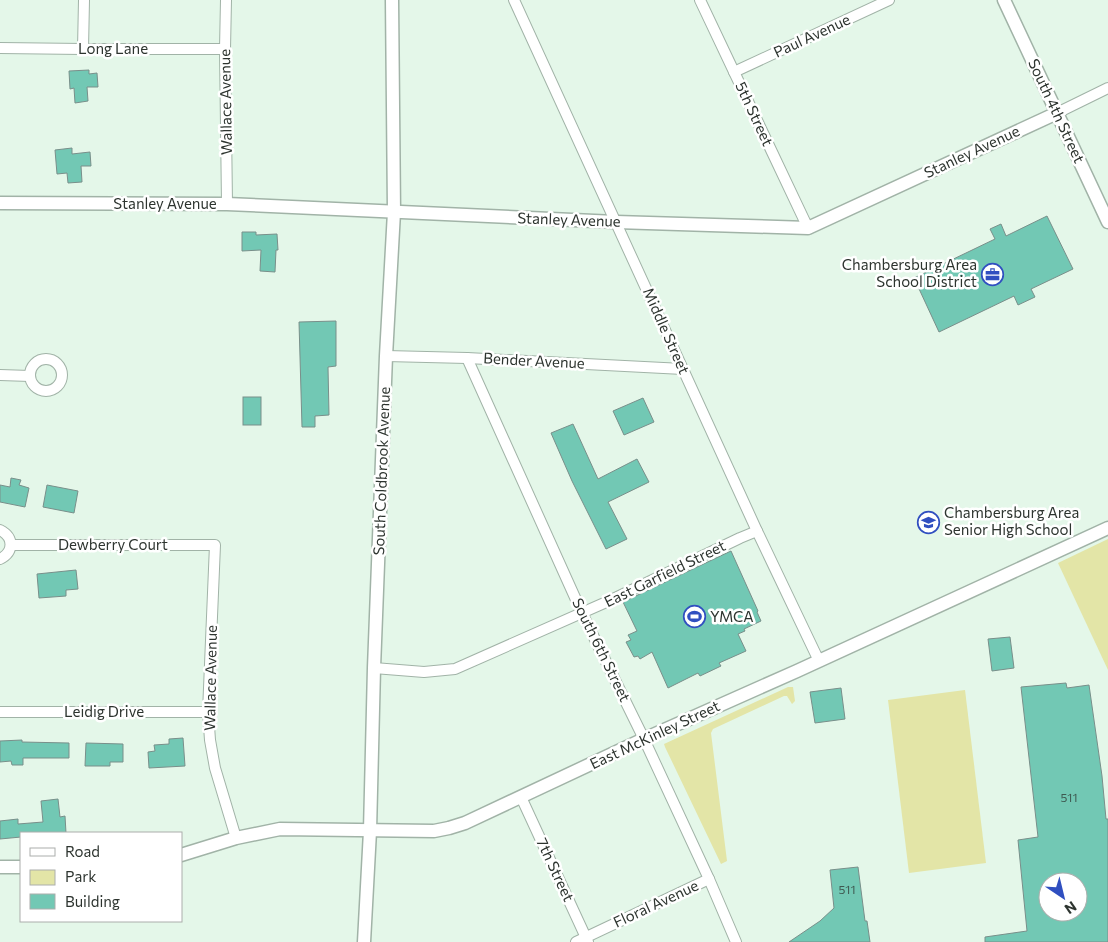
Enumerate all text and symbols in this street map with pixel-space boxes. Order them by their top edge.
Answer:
street label: Paul Avenue [770,10,853,61]
street label: Long Lane [78,39,148,57]
street label: Wallace Avenue [215,49,235,155]
street label: South 4th Street [1025,56,1089,165]
street label: 5th Street [732,79,778,148]
street label: Stanley Avenue [921,121,1022,181]
street label: Stanley Avenue [113,194,217,212]
street label: Stanley Avenue [517,208,621,230]
place label: Chambersburg Area School District [842,255,977,290]
office icon: Chambersburg Area School District [981,262,1005,286]
street label: Middle Street [640,285,694,377]
street label: Bender Avenue [483,348,585,372]
street label: South Coldbrook Avenue [369,386,393,556]
place label: Chambersburg Area Senior High School [944,503,1079,538]
school or university icon: Chambersburg Area Senior High School [916,510,940,534]
street label: Dewberry Court [58,535,168,553]
street label: East Garfield Street [601,536,728,610]
street label: South 6th Street [569,595,635,704]
sports icon: YMCA [682,605,706,629]
place label: YMCA [710,607,754,625]
street label: Wallace Avenue [200,625,220,731]
street label: East McKinley Street [587,696,722,772]
street label: Leidig Drive [64,702,144,720]
house number: 511 [1060,790,1078,804]
legend [20,832,182,922]
street label: 7th Street [533,835,578,904]
text: Road [65,842,100,860]
text: Park [65,867,96,885]
north arrow [1038,872,1088,922]
street label: Floral Avenue [610,876,701,931]
house number: 511 [838,882,856,896]
text: Building [65,892,120,910]
text: N [1062,898,1080,918]

